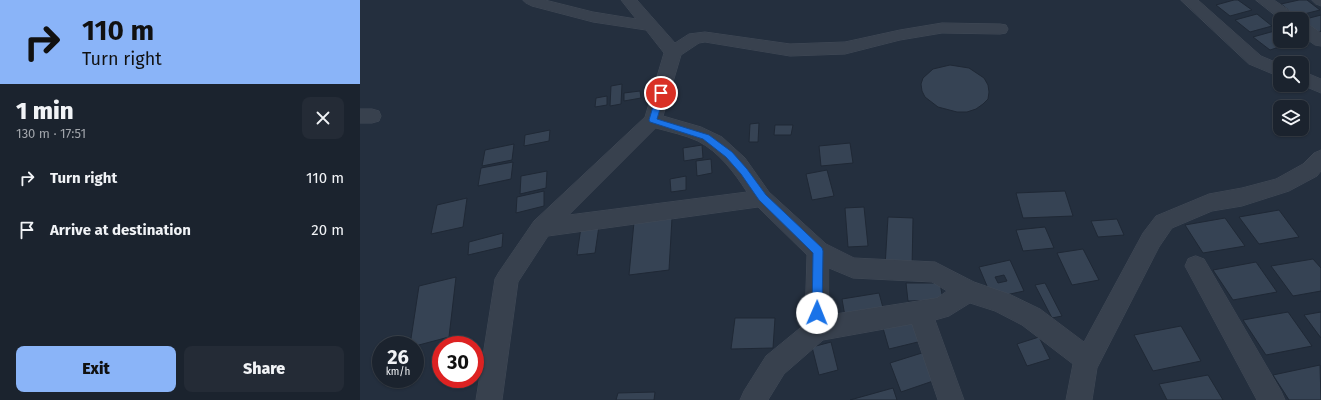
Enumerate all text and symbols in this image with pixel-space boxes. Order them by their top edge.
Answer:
map controls [1273,12,1309,136]
button: sound [1273,12,1309,48]
text: 110 m [82,14,154,47]
icon: right [16,16,68,68]
text: Turn right [82,48,162,70]
button: search [1273,56,1309,92]
pin [644,76,678,110]
icon: arrive [650,82,672,104]
text: 1 min [16,97,74,125]
button: close [302,97,344,139]
button: layers [1273,100,1309,136]
text: 130 m · 17:51 [16,126,86,141]
icon: right [16,167,38,189]
text: Turn right [50,169,117,187]
text: 110 m [306,169,344,187]
icon: arrive [16,219,38,241]
text: Arrive at destination [50,221,191,239]
text: 20 m [311,221,344,239]
position arrow [796,292,838,334]
speed limit sign: 30 [432,336,484,388]
text: 26 [387,345,409,369]
button: Exit [16,346,176,392]
button: Share [184,346,344,392]
text: km/h [386,366,410,378]

